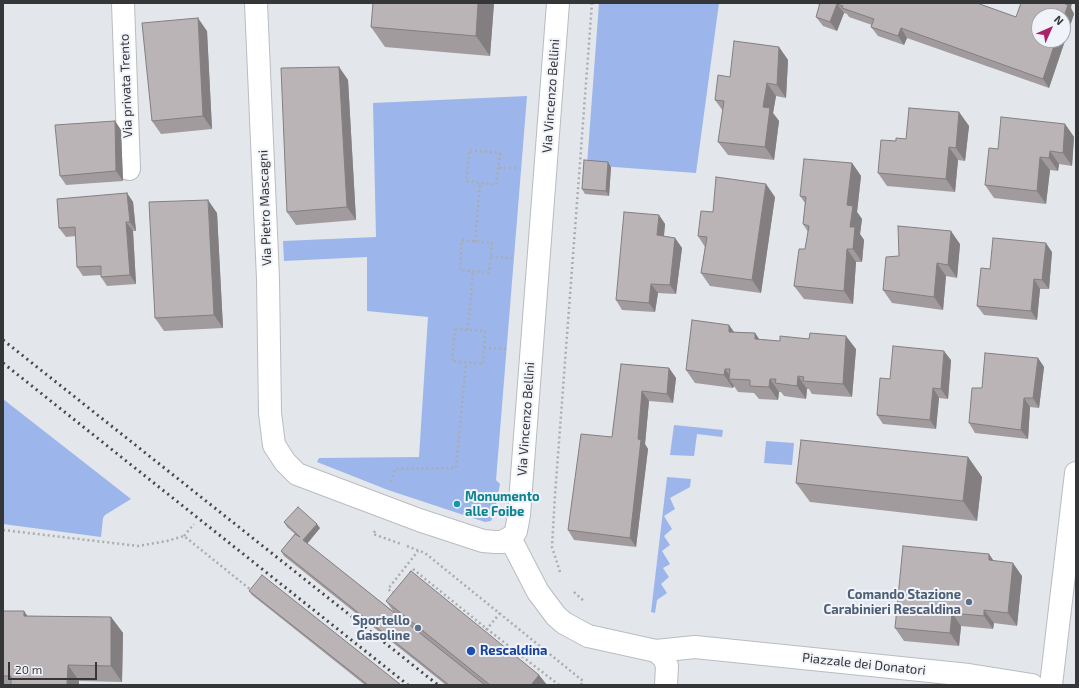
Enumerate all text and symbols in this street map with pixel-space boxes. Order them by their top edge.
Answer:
north arrow [1031,8,1071,48]
text: N [1052,12,1067,27]
street label: Via privata Trento [116,34,136,138]
street label: Via Vincenzo Bellini [539,38,563,154]
street label: Via Pietro Mascagni [255,150,275,266]
street label: Via Vincenzo Bellini [514,361,538,477]
place label: Monumento alle Foibe [465,489,540,520]
marker: Monumento alle Foibe [452,499,462,509]
place label: Comando Stazione Carabinieri Rescaldina [824,587,961,618]
marker: Comando Stazione Carabinieri Rescaldina [964,597,974,607]
place label: Sportello Gasoline [353,613,410,644]
marker: Sportello Gasoline [413,623,423,633]
place label: Rescaldina [480,643,547,659]
marker: Rescaldina [465,645,477,657]
street label: Piazzale dei Donatori [801,650,927,678]
scale bar [10,654,99,680]
text: 20 m [15,662,42,676]

